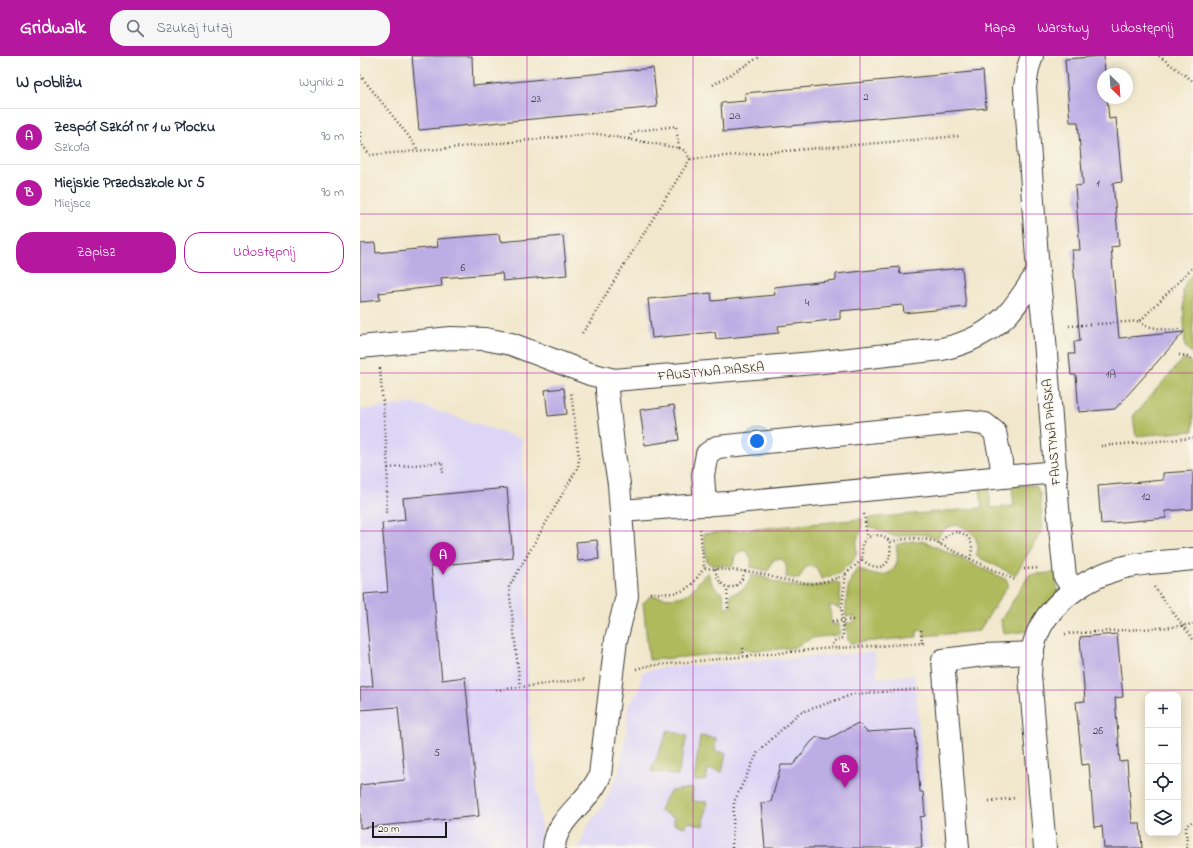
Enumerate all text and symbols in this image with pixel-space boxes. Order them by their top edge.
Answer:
search box [110,10,390,46]
text: Gridwalk [20,15,86,42]
icon: search [124,17,146,39]
text: Szukaj tutaj [156,17,232,39]
text: Mapa [984,18,1016,39]
text: Warstwy [1038,18,1089,39]
text: Udostępnij [1111,18,1173,39]
north arrow [1097,68,1133,104]
text: W pobliżu [16,70,82,95]
text: Wyniki: 2 [299,73,344,92]
house number: 2 [863,89,869,105]
house number: 23 [531,91,541,107]
house number: 2a [729,108,741,124]
text: Zespół Szkół nr 1 w Płocku [54,116,215,138]
text: A [25,127,33,146]
text: 90 m [321,127,344,146]
text: Szkoła [54,138,90,157]
text: Miejskie Przedszkole Nr 5 [54,172,205,194]
house number: 1 [1096,176,1100,192]
text: B [25,183,33,202]
text: 90 m [321,183,344,202]
text: Miejsce [54,194,91,213]
button: Zapisz [16,232,176,273]
button: Udostępnij [184,232,344,273]
house number: 6 [461,260,466,276]
house number: 4 [805,295,810,311]
street label: FAUSTYNA PIASKA [656,358,765,386]
house number: 1A [1106,367,1116,383]
street label: FAUSTYNA PIASKA [1038,378,1066,487]
your location [747,431,767,451]
house number: 12 [1142,489,1151,505]
pin: A [430,542,456,575]
map controls [1145,692,1181,836]
button: + [1145,692,1181,728]
house number: 26 [1093,723,1103,739]
button: − [1145,728,1181,764]
house number: 5 [434,745,440,761]
pin: B [832,755,858,788]
button: locate [1145,764,1181,800]
button: layers [1145,800,1181,836]
scale bar [372,820,447,839]
text: 20 m [378,821,400,837]

